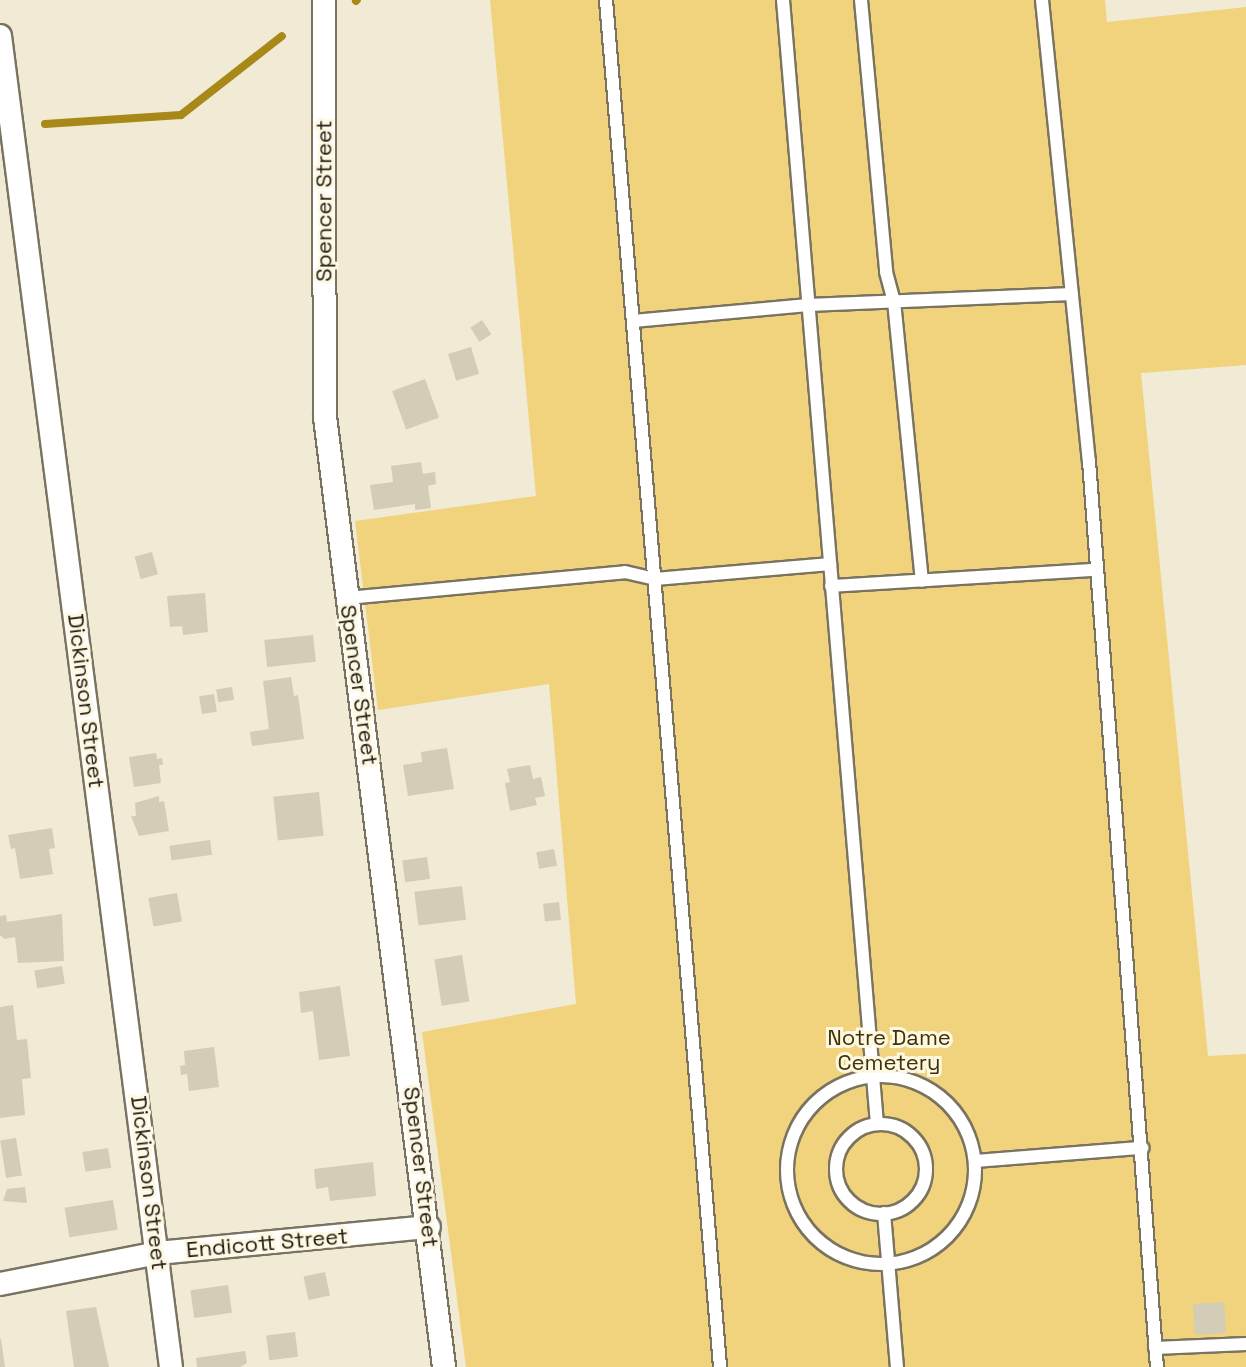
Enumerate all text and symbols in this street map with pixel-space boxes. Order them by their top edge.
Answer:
street label: Spencer Street [311,120,337,282]
street label: Spencer Street [335,603,383,767]
street label: Dickinson Street [62,612,110,790]
park label: Notre Dame Cemetery [827,1024,951,1076]
street label: Spencer Street [398,1085,444,1249]
street label: Dickinson Street [125,1094,173,1272]
street label: Endicott Street [185,1223,349,1263]

